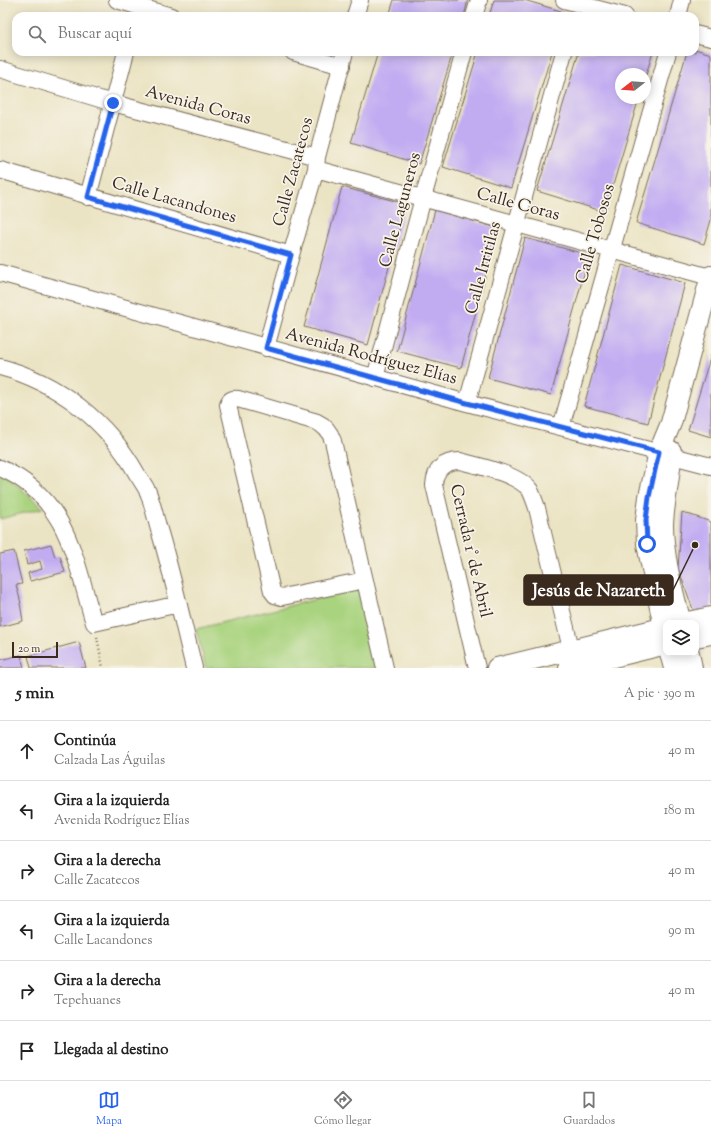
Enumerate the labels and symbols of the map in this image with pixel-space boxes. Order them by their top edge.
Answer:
north arrow [615,68,651,104]
street label: Avenida Coras [143,80,254,132]
route end [104,94,122,112]
street label: Calle Zacatecos [268,114,320,229]
street label: Calle Laguneros [374,149,428,270]
street label: Calle Lacandones [109,172,239,230]
street label: Calle Tobosos [570,181,622,287]
street label: Calle Coras [474,182,563,228]
street label: Calle Irritilas [460,219,508,317]
street label: Avenida Rodríguez Elías [282,322,460,392]
street label: Cerrada 1° de Abril [443,482,497,620]
route start [638,535,656,553]
callout: Jesús de Nazareth [524,575,673,605]
text: Jesús de Nazareth [530,579,666,605]
scale bar [12,640,58,659]

